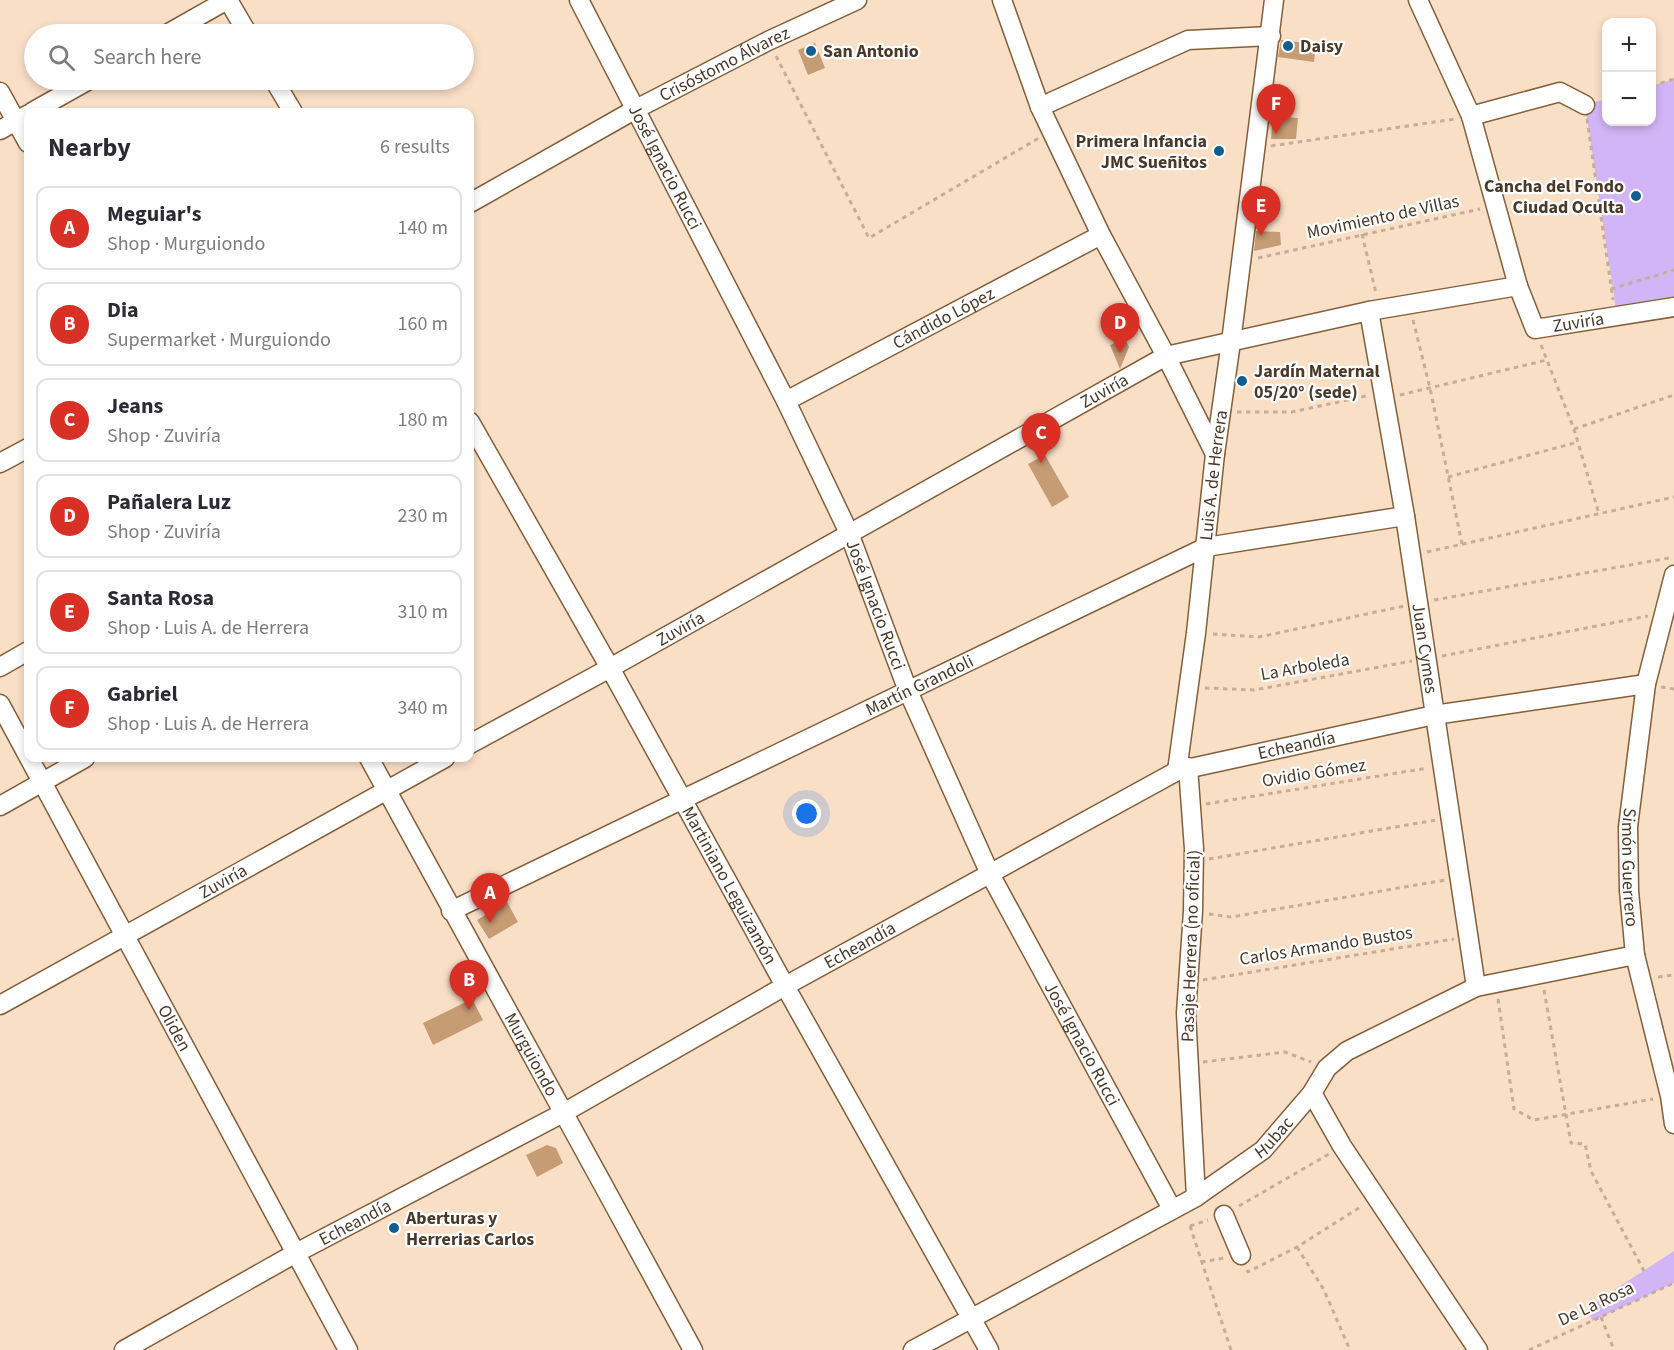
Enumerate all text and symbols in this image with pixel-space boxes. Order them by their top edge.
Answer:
map controls [1602,18,1656,126]
button: + [1602,18,1656,72]
street label: Crisóstomo Álvarez [655,20,794,108]
search box [24,24,474,90]
place label: Daisy [1300,34,1344,59]
place label: San Antonio [823,39,919,64]
marker: Daisy [1281,39,1295,53]
icon: search [45,41,78,74]
text: Search here [93,41,201,73]
marker: San Antonio [804,44,818,58]
button: − [1602,72,1656,126]
pin: F [1256,84,1296,134]
street label: José Ignacio Rucci [623,100,708,234]
text: Nearby [48,129,131,166]
place label: Primera Infancia JMC Sueñitos [1075,129,1207,175]
text: 6 results [380,133,450,161]
marker: Primera Infancia JMC Sueñitos [1212,144,1226,158]
place label: Cancha del Fondo Ciudad Oculta [1484,174,1624,220]
pin: E [1242,186,1280,236]
street label: Movimiento de Villas [1305,189,1461,245]
marker: Cancha del Fondo Ciudad Oculta [1629,189,1643,203]
text: Meguiar's [107,198,202,230]
text: A [64,214,75,242]
text: 140 m [398,214,448,242]
text: Shop · Murguiondo [107,230,265,258]
street label: Cándido López [888,281,999,355]
text: Dia [107,294,139,326]
pin: D [1100,304,1140,353]
street label: Zuviría [1551,306,1606,339]
text: B [63,310,76,338]
text: 160 m [398,310,448,338]
text: Supermarket · Murguiondo [107,326,331,354]
place label: Jardín Maternal 05/20° (sede) [1254,359,1380,405]
street label: Zuviría [1076,367,1133,414]
marker: Jardín Maternal 05/20° (sede) [1235,374,1249,388]
text: Jeans [107,390,163,422]
text: C [64,406,75,434]
text: 180 m [398,406,448,434]
street label: Luis A. de Herrera [1193,408,1234,542]
pin: C [1022,414,1060,463]
text: Shop · Zuviría [107,422,221,450]
text: Pañalera Luz [107,486,231,518]
text: D [63,502,76,530]
text: 230 m [398,502,448,530]
text: Shop · Zuviría [107,518,221,546]
street label: José Ignacio Rucci [840,536,912,674]
text: Santa Rosa [107,582,214,614]
text: E [64,598,75,626]
text: 310 m [398,598,448,626]
street label: Juan Cymes [1406,602,1444,695]
street label: Zuviría [652,605,709,652]
text: Shop · Luis A. de Herrera [107,614,309,642]
street label: La Arboleda [1259,647,1351,687]
street label: Martín Grandoli [861,648,978,722]
text: Gabriel [107,678,178,710]
text: F [64,694,75,722]
text: 340 m [398,694,448,722]
text: Shop · Luis A. de Herrera [107,710,309,738]
street label: Echeandía [1255,724,1337,766]
street label: Ovidio Gómez [1260,752,1368,794]
your location [792,799,821,828]
street label: Martiniano Leguizamón [676,802,783,969]
street label: Simón Guerrero [1615,806,1645,928]
street label: Pasaje Herrera (no oficial) [1175,849,1207,1043]
street label: Zuviría [194,858,252,905]
pin: A [470,874,510,923]
street label: Echeandía [819,915,900,975]
street label: Carlos Armando Bustos [1238,920,1414,972]
pin: B [450,960,488,1010]
street label: José Ignacio Rucci [1038,977,1126,1110]
street label: Oliden [152,1000,197,1056]
street label: Murguiondo [498,1008,564,1101]
street label: Hubac [1249,1111,1299,1165]
street label: Echeandía [314,1193,395,1251]
place label: Aberturas y Herrerias Carlos [405,1206,534,1252]
marker: Aberturas y Herrerias Carlos [387,1221,401,1235]
street label: De La Rosa [1554,1275,1638,1333]

